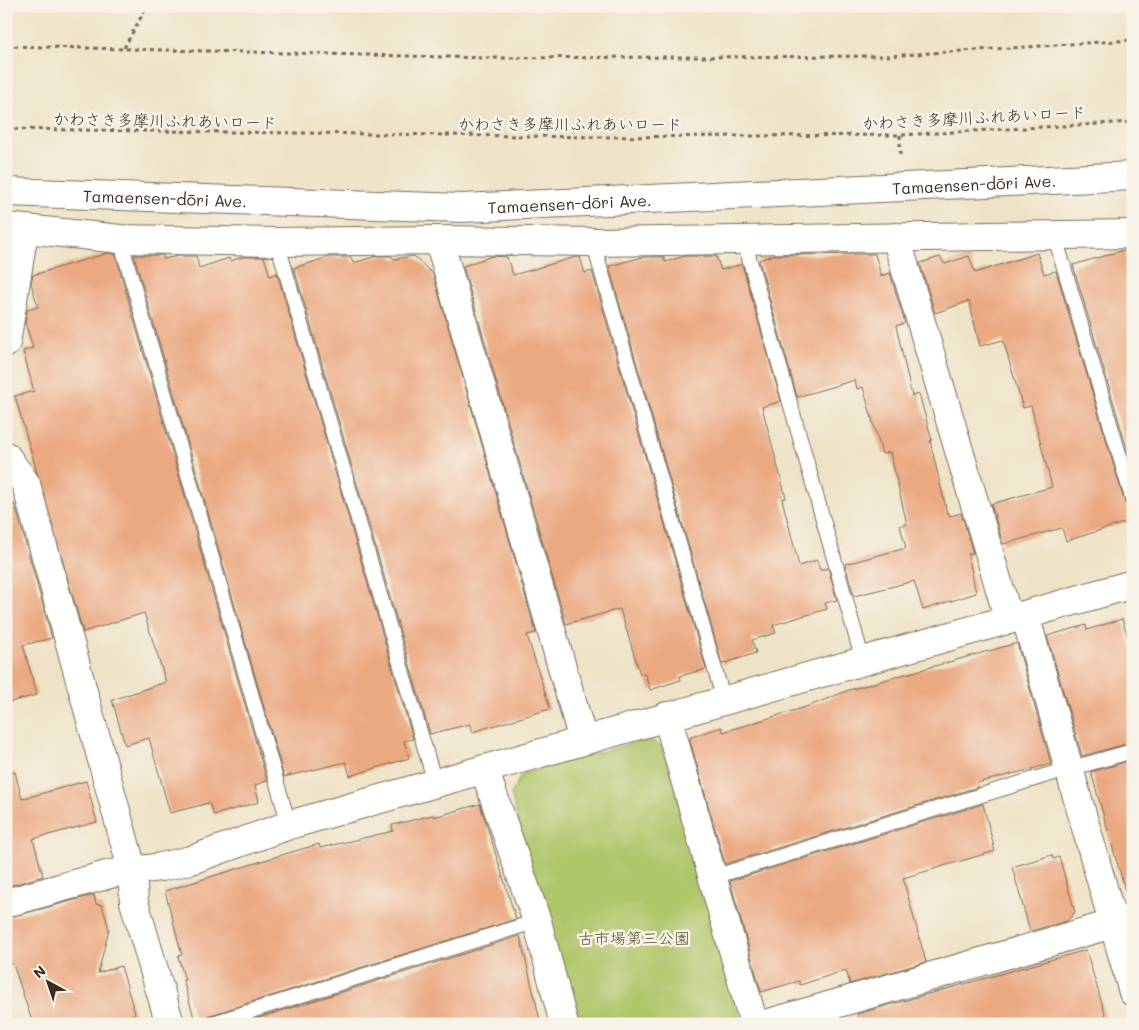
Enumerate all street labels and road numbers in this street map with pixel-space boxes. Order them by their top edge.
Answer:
street label: かわさき多摩川ふれあいロード [862,101,1086,133]
street label: かわさき多摩川ふれあいロード [53,108,277,132]
street label: かわさき多摩川ふれあいロード [458,113,682,134]
street label: Tamaensen-dōri Ave. [892,169,1057,198]
street label: Tamaensen-dōri Ave. [83,184,247,211]
street label: Tamaensen-dōri Ave. [487,188,652,217]

